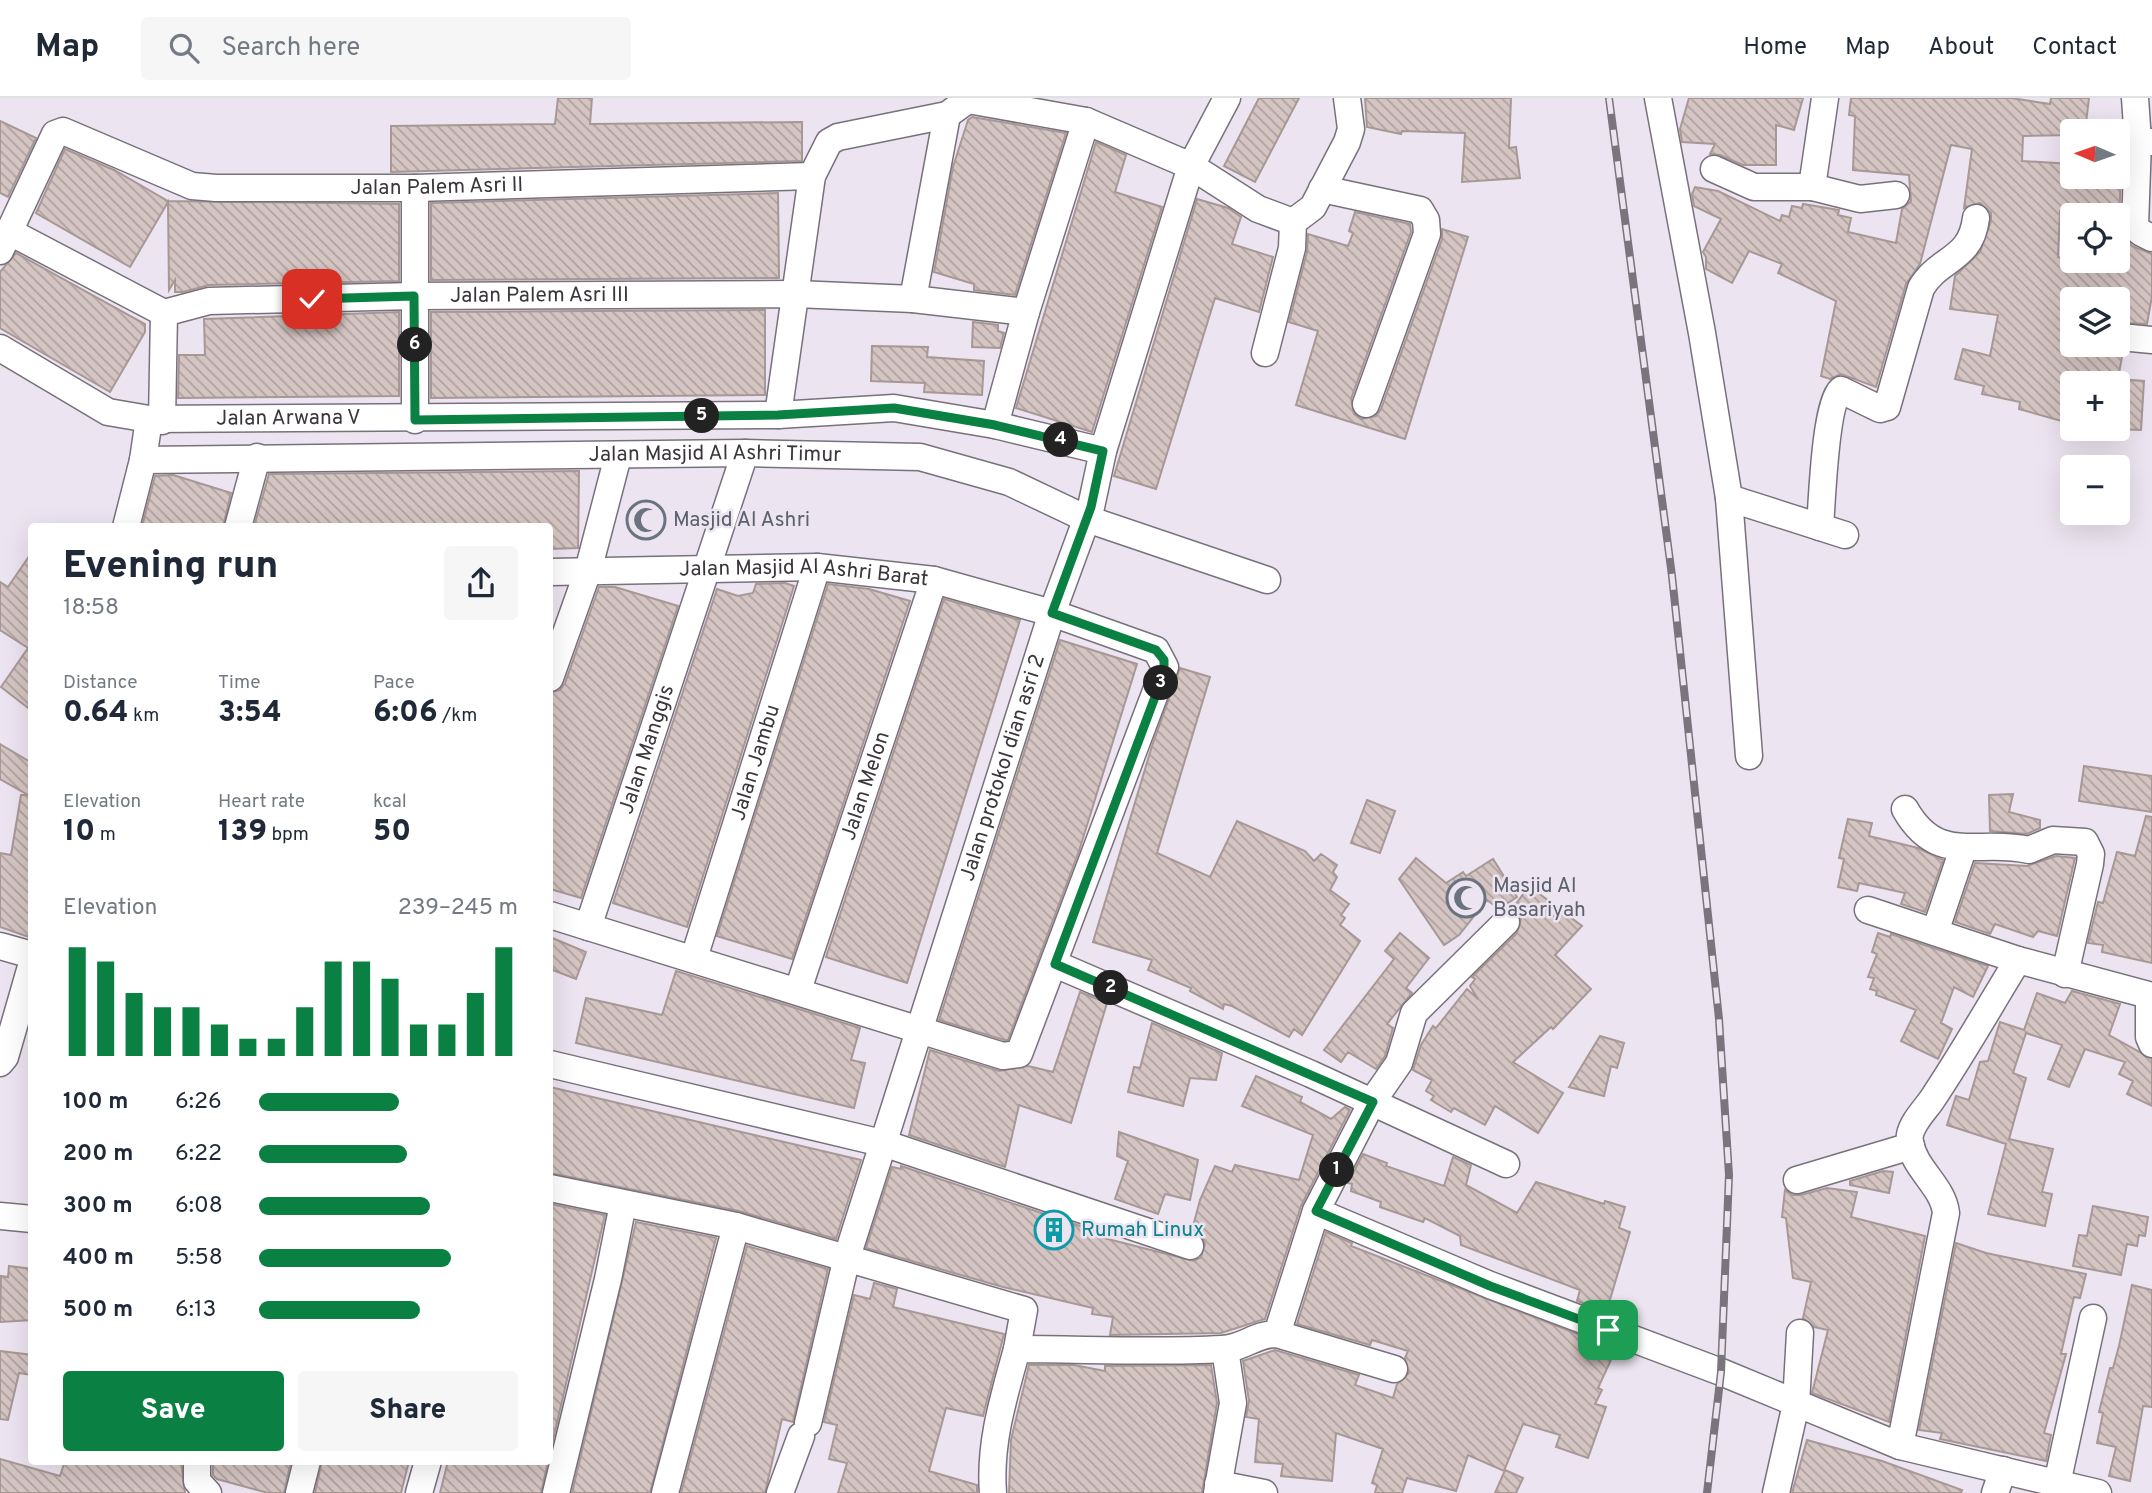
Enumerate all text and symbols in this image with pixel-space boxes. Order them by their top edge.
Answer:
search box [141,17,631,80]
text: Map [35,27,99,69]
icon: search [165,29,203,67]
text: Search here [221,32,360,65]
text: Home [1743,33,1807,63]
text: Map [1845,33,1890,63]
text: About [1928,33,1994,63]
text: Contact [2032,33,2117,63]
north arrow [2060,119,2130,189]
map controls [2060,119,2130,525]
street label: Jalan Palem Asri II [350,171,524,202]
button: locate [2060,203,2130,273]
pin [282,269,342,329]
icon: check [293,280,331,318]
street label: Jalan Palem Asri III [450,281,629,309]
button: layers [2060,287,2130,357]
pin: 6 [398,328,432,362]
text: 6 [409,332,420,356]
button: + [2060,371,2130,441]
pin: 5 [684,398,720,434]
text: 5 [696,403,707,427]
street label: Jalan Arwana V [216,404,361,432]
pin: 4 [1044,422,1078,458]
text: 4 [1054,427,1067,451]
street label: Jalan Masjid Al Ashri Timur [588,439,842,469]
button: − [2060,455,2130,525]
mosque icon: Masjid Al Ashri [625,499,667,541]
place label: Masjid Al Ashri [673,507,810,534]
text: Evening run [63,543,278,592]
button: share [444,546,518,620]
street label: Jalan Masjid Al Ashri Barat [679,553,930,593]
text: 18:58 [63,594,119,623]
street label: Jalan protokol dian asri 2 [954,651,1051,885]
pin: 3 [1144,666,1178,700]
text: 3 [1155,670,1166,694]
text: Distance [63,671,138,695]
text: Time [218,671,261,695]
text: Pace [373,671,415,695]
street label: Jalan Manggis [613,681,681,818]
text: 0.64 [63,695,128,732]
text: 3:54 [218,695,282,732]
text: 6:06 [373,695,438,732]
street label: Jalan Jambu [725,701,786,824]
text: km [128,704,159,728]
text: /km [438,704,477,728]
street label: Jalan Melon [835,728,896,844]
text: Elevation [63,790,141,814]
text: Heart rate [218,790,305,814]
text: kcal [373,790,407,814]
text: 10 [63,814,95,851]
text: 139 [218,814,267,851]
text: 50 [373,814,411,851]
text: m [95,823,116,847]
text: bpm [267,823,309,847]
place label: Masjid Al Basariyah [1493,873,1586,924]
mosque icon: Masjid Al Basariyah [1445,877,1487,919]
text: Elevation [63,894,158,923]
text: 239–245 m [398,894,518,923]
pin: 2 [1094,970,1128,1006]
text: 2 [1105,975,1116,999]
text: 100 m [63,1088,128,1117]
text: 6:26 [175,1088,222,1117]
text: 200 m [63,1140,133,1169]
text: 6:22 [175,1140,222,1169]
pin: 1 [1320,1152,1354,1188]
text: 1 [1333,1157,1340,1181]
text: 300 m [63,1192,133,1221]
text: 6:08 [175,1192,223,1221]
building icon: Rumah Linux [1033,1209,1075,1251]
place label: Rumah Linux [1081,1217,1204,1244]
text: 400 m [63,1244,134,1273]
text: 5:58 [175,1244,223,1273]
text: 500 m [63,1296,133,1325]
text: 6:13 [175,1296,216,1325]
pin [1578,1300,1638,1360]
icon: arrive [1589,1311,1627,1349]
button: Save [63,1371,284,1451]
button: Share [298,1371,518,1451]

